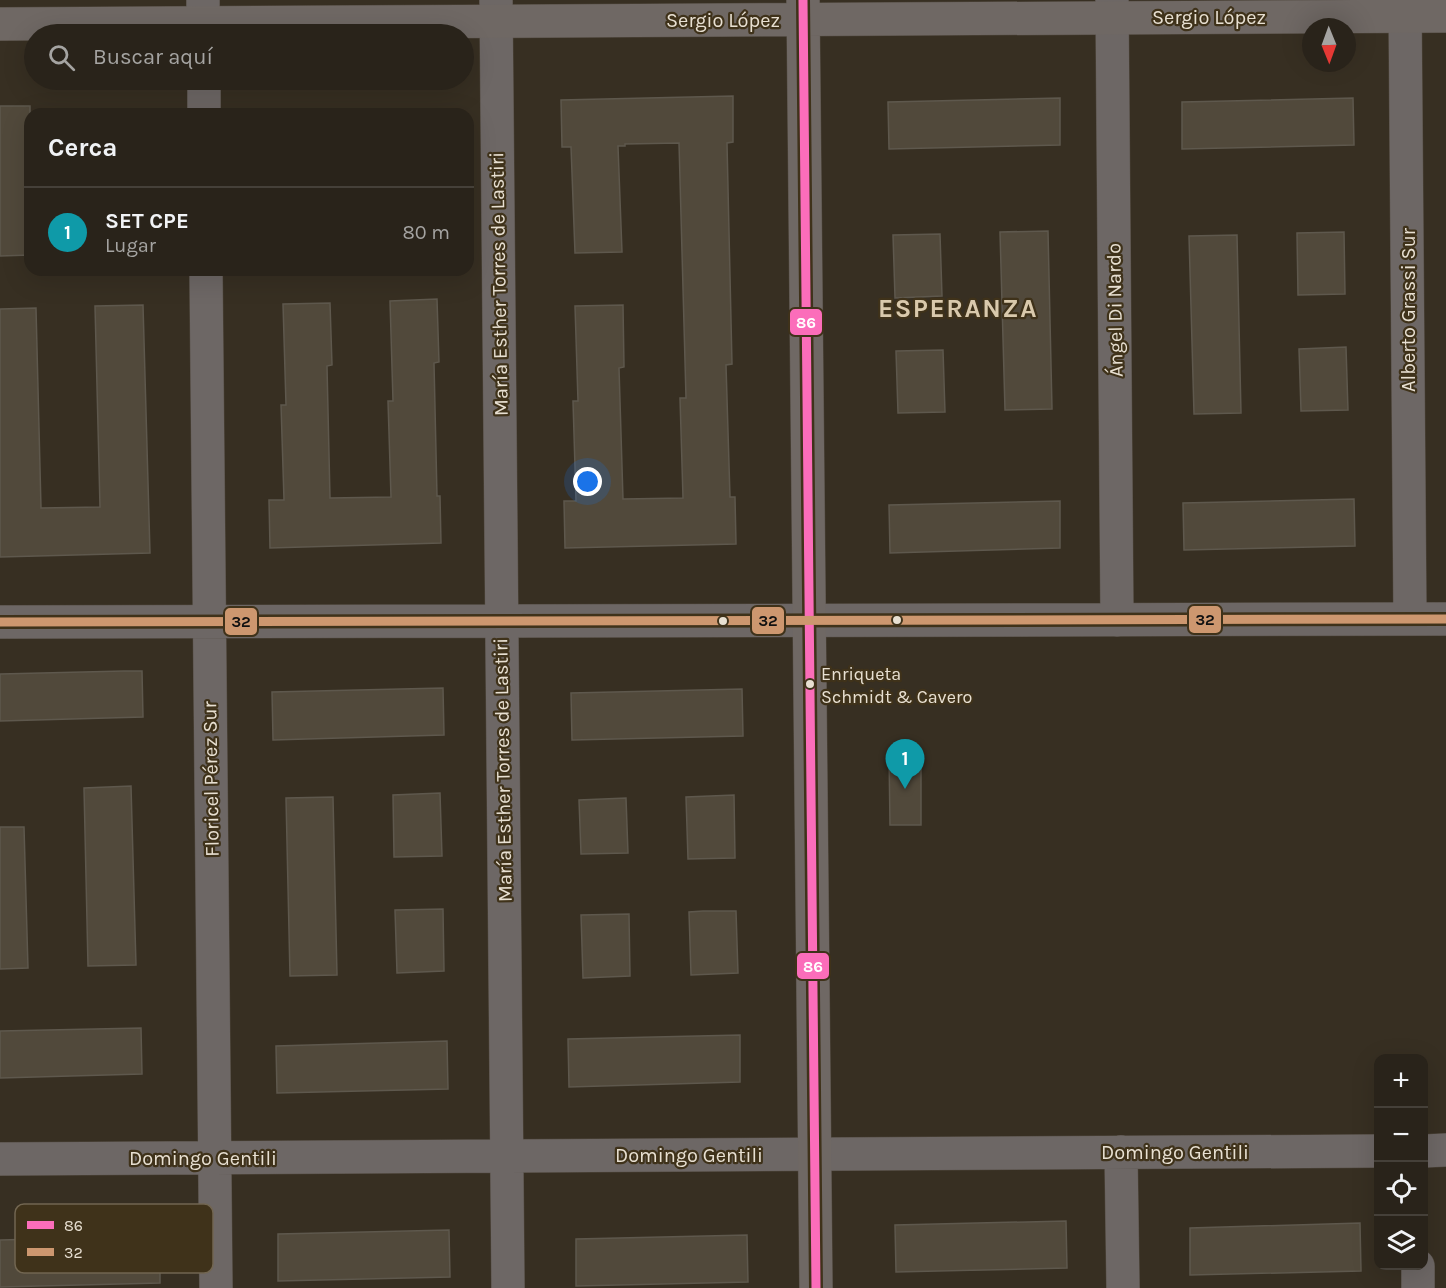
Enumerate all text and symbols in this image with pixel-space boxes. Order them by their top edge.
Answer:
street label: Sergio López [1152,6,1266,29]
street label: Sergio López [666,9,780,32]
north arrow [1302,18,1356,72]
search box [24,24,474,90]
icon: search [45,41,78,74]
text: Buscar aquí [93,44,213,70]
text: Cerca [48,132,117,163]
street label: María Esther Torres de Lastiri [485,152,513,416]
text: SET CPE [105,208,189,234]
text: 1 [64,221,71,244]
text: 80 m [402,221,450,244]
street label: Alberto Grassi Sur [1397,227,1420,392]
text: Lugar [105,234,156,257]
street label: Ángel Di Nardo [1101,243,1128,377]
district label: ESPERANZA [878,293,1038,324]
line badge: 86 [789,308,823,336]
text: 86 [796,313,816,332]
your location [573,467,602,496]
line badge: 32 [1188,605,1222,634]
line badge: 32 [751,606,785,635]
line badge: 32 [224,607,258,636]
text: 32 [1195,610,1215,629]
text: 32 [758,611,778,630]
text: 32 [231,612,251,631]
unlabelled marker [891,614,903,626]
unlabelled marker [717,615,729,627]
street label: María Esther Torres de Lastiri [489,638,517,902]
place label: Enriqueta Schmidt & Cavero [821,663,972,708]
marker: Enriqueta Schmidt & Cavero [804,678,816,690]
street label: Floricel Pérez Sur [198,700,224,857]
pin: 1 [886,740,924,789]
line badge: 86 [796,952,830,980]
text: 86 [803,957,823,976]
map controls [1374,1054,1428,1270]
button: + [1374,1054,1428,1108]
button: − [1374,1108,1428,1162]
street label: Domingo Gentili [1101,1141,1249,1164]
street label: Domingo Gentili [615,1144,763,1167]
street label: Domingo Gentili [129,1147,277,1170]
button: locate [1374,1162,1428,1216]
legend [15,1204,213,1273]
text: 86 [64,1216,83,1235]
button: layers [1374,1216,1428,1270]
text: 32 [64,1243,83,1262]

